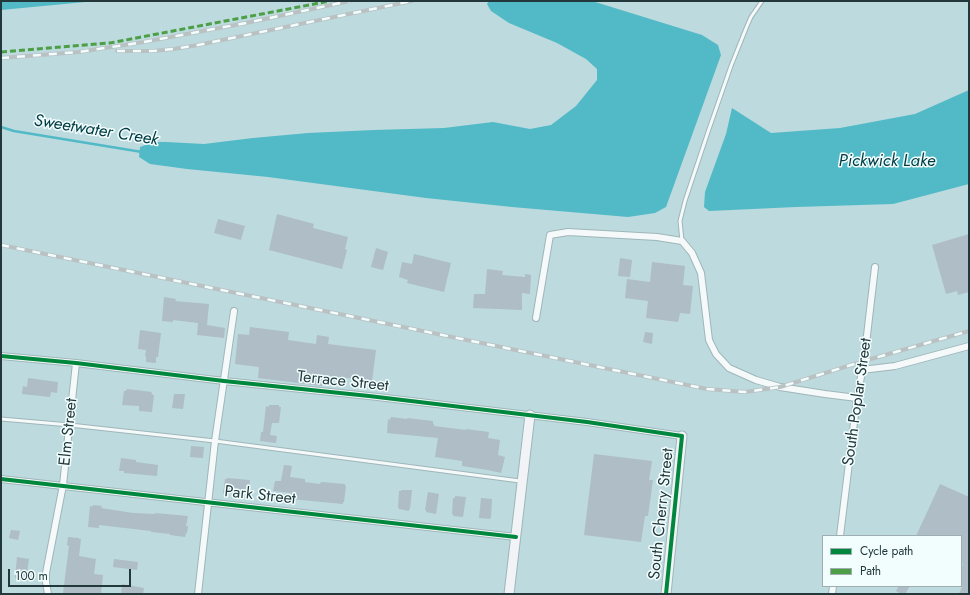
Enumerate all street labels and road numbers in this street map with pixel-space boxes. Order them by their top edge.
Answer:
street label: South Poplar Street [840,337,876,467]
street label: Terrace Street [296,368,390,396]
street label: Elm Street [56,397,82,467]
street label: South Cherry Street [646,447,678,581]
street label: Park Street [223,483,297,509]

